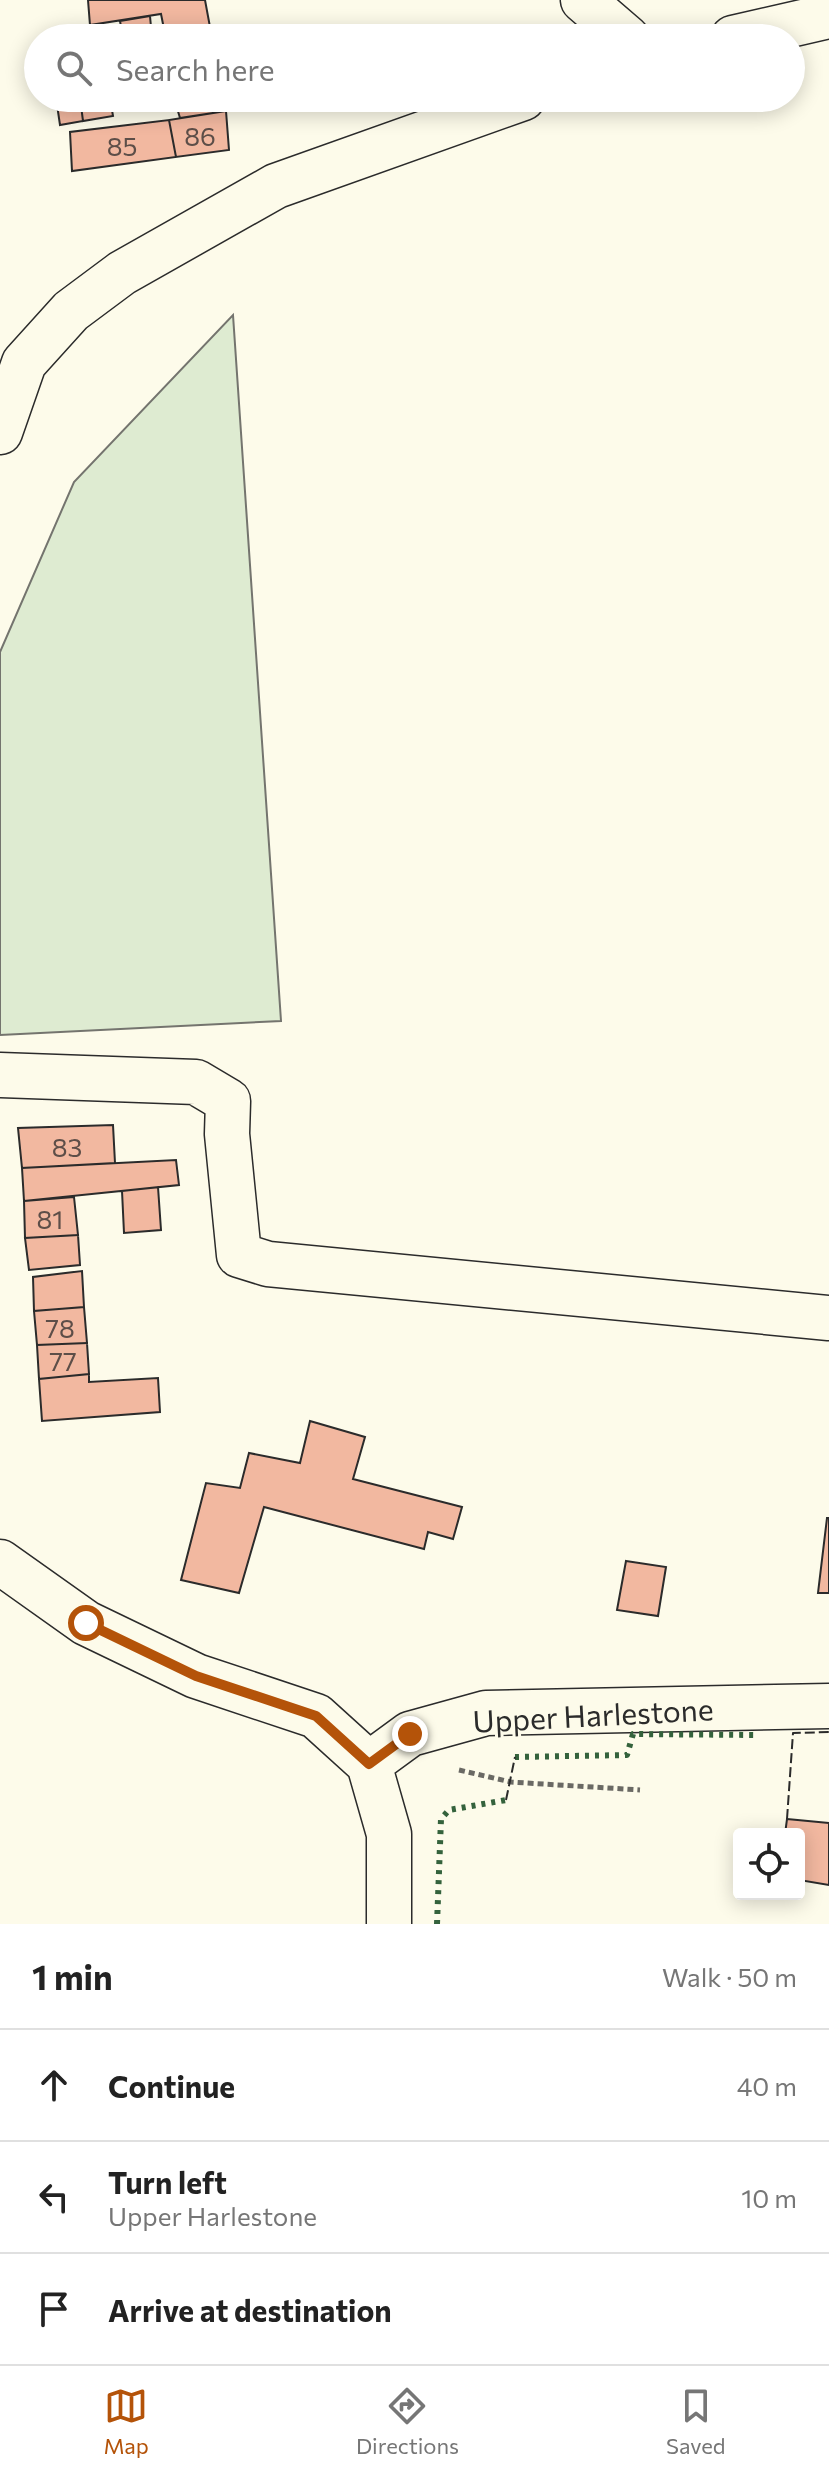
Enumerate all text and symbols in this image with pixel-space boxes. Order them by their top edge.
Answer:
search box [24,24,805,112]
icon: search [52,46,96,90]
text: Search here [116,50,275,87]
house number: 86 [184,120,216,151]
house number: 85 [107,130,137,161]
house number: 83 [52,1131,82,1162]
house number: 81 [37,1203,63,1234]
house number: 78 [45,1312,75,1343]
house number: 77 [49,1345,77,1376]
route start [68,1605,104,1641]
street label: Upper Harlestone [472,1689,714,1739]
route end [392,1716,428,1752]
map controls [733,1828,805,1900]
button: locate [733,1828,805,1900]
text: 1 min [32,1955,113,1997]
text: Walk · 50 m [662,1961,797,1992]
icon: ahead [32,2063,76,2107]
text: Continue [108,2067,235,2104]
text: 40 m [737,2070,797,2101]
text: Turn left [108,2163,227,2200]
icon: left [32,2175,76,2219]
text: 10 m [741,2182,797,2213]
text: Upper Harlestone [108,2200,317,2231]
icon: arrive [32,2287,76,2331]
text: Arrive at destination [108,2291,392,2328]
tab: Map [104,2384,149,2459]
tab: Directions [356,2384,459,2459]
tab: Saved [666,2384,725,2459]

